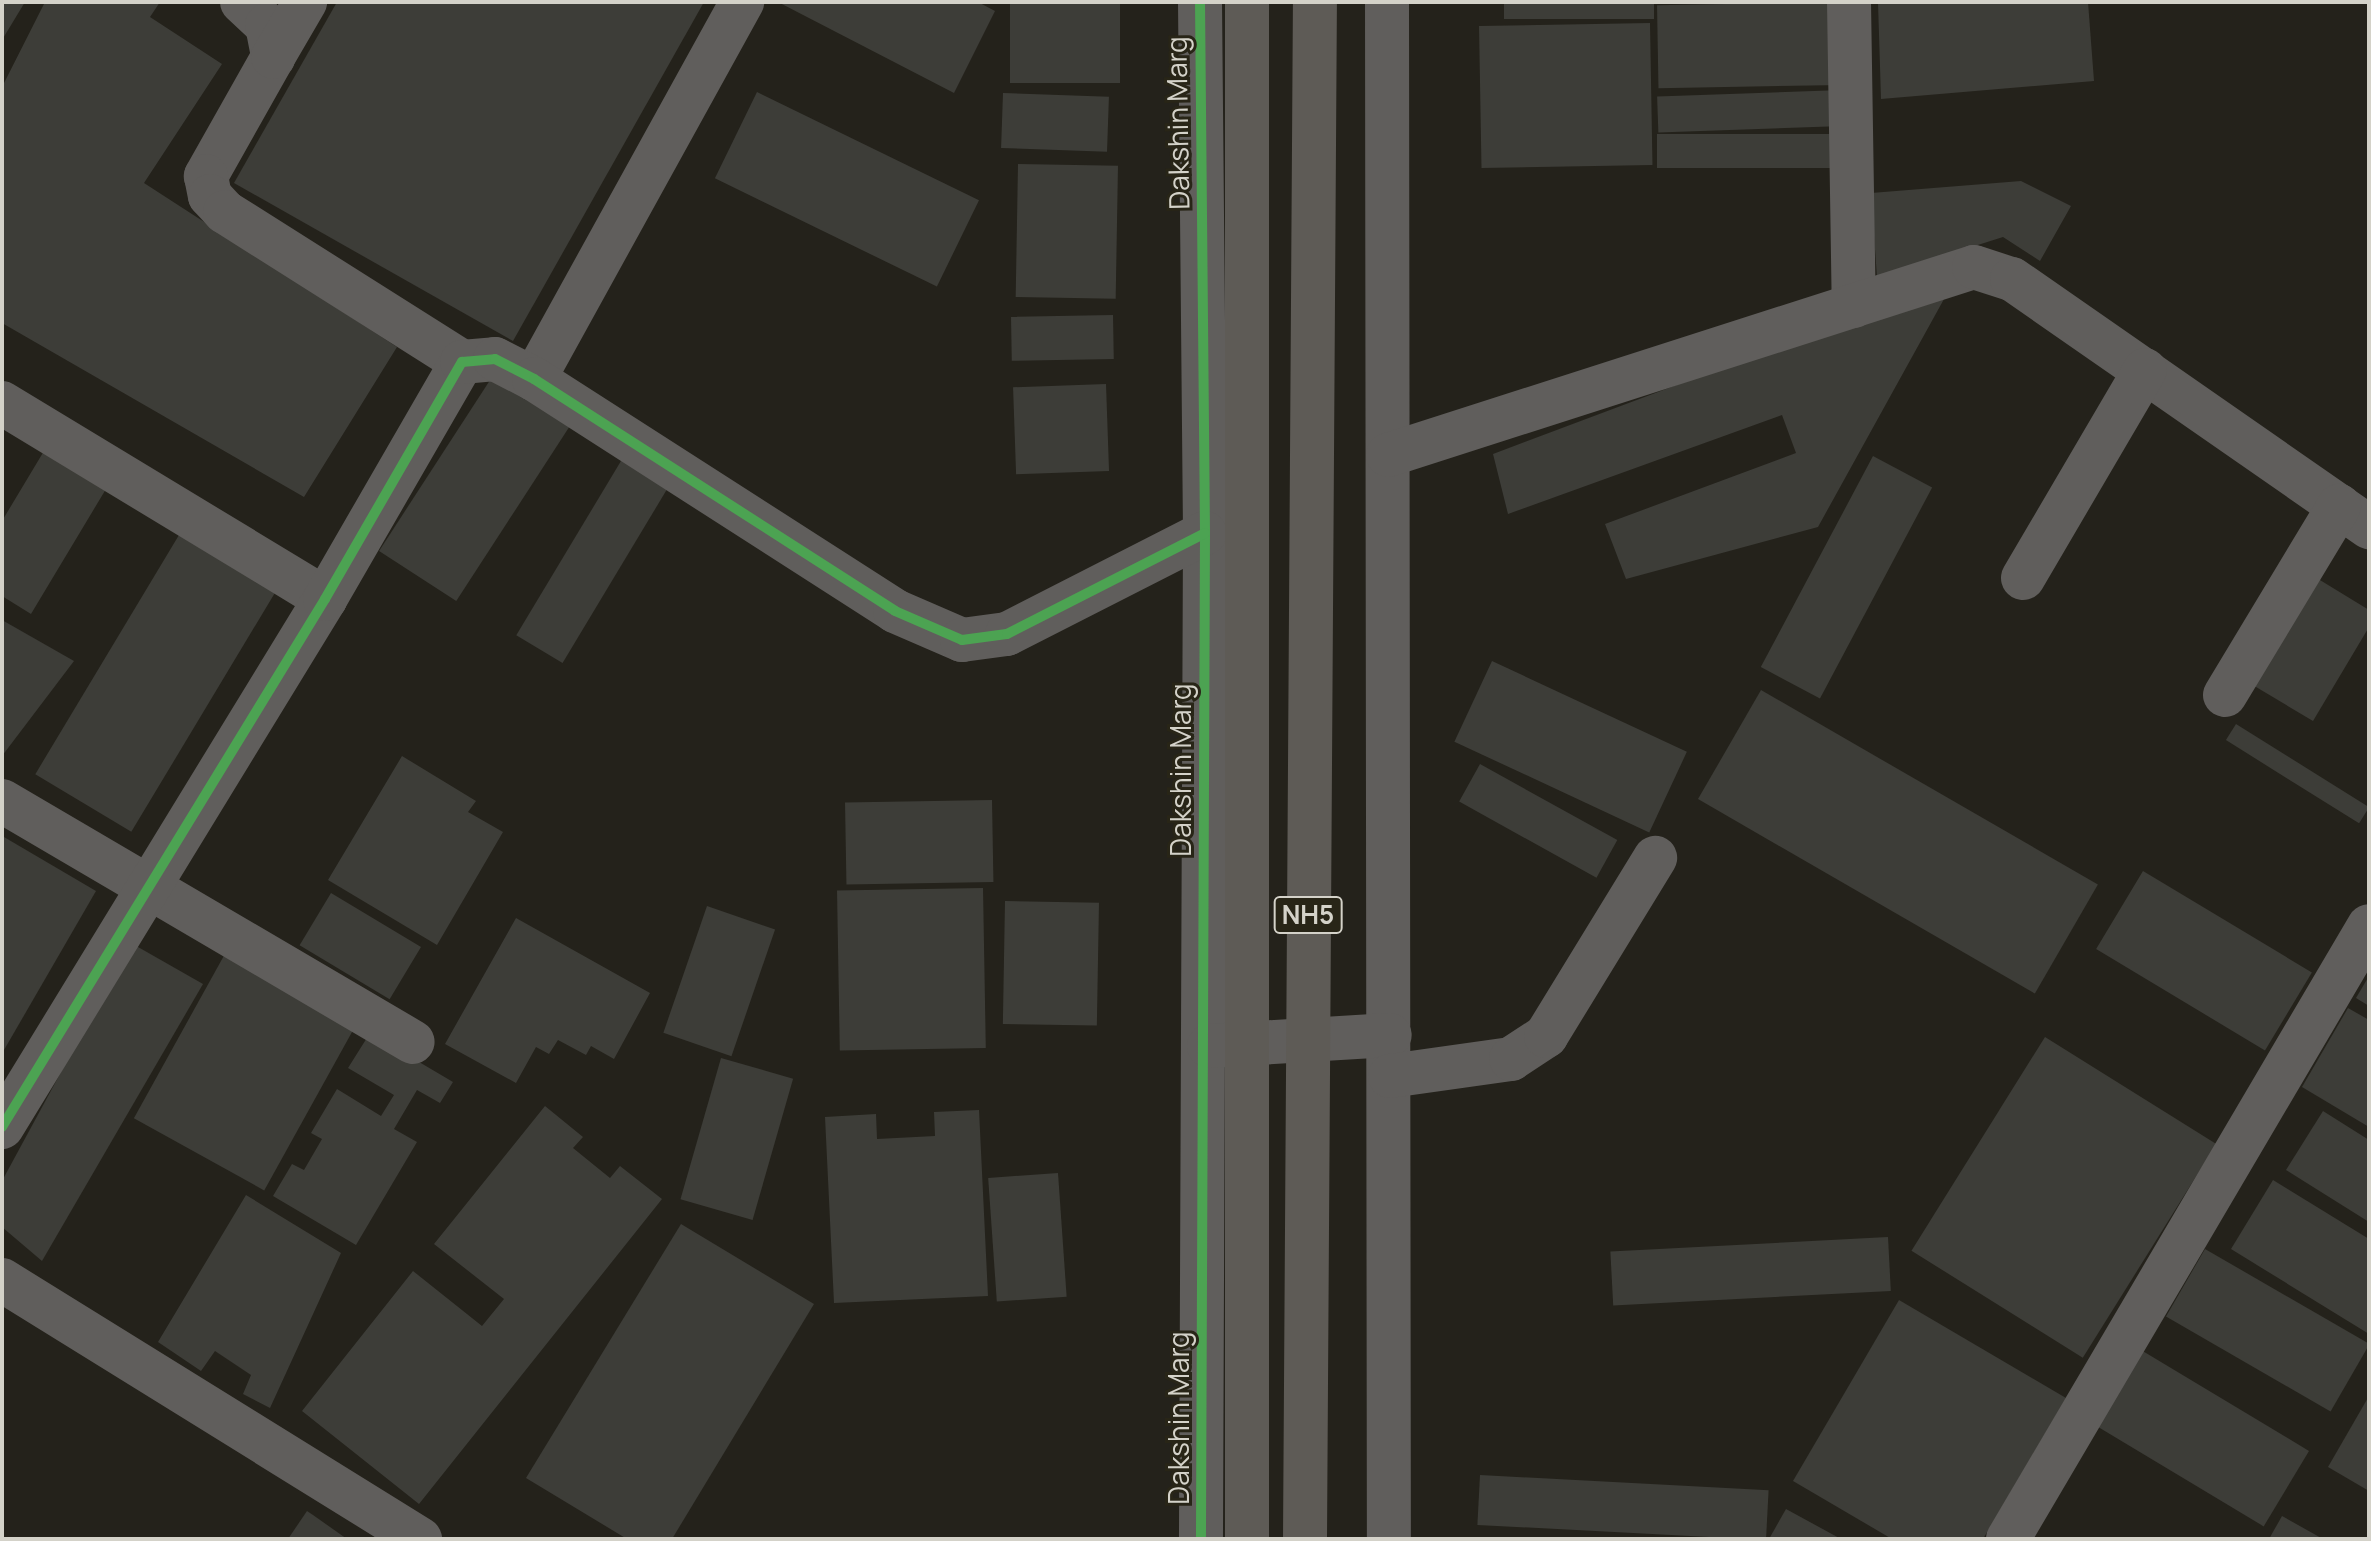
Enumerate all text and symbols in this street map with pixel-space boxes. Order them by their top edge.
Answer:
street label: Dakshin Marg [1159,36,1195,210]
street label: Dakshin Marg [1163,683,1197,857]
road number: NH5 [1272,893,1344,937]
street label: Dakshin Marg [1161,1331,1195,1505]

